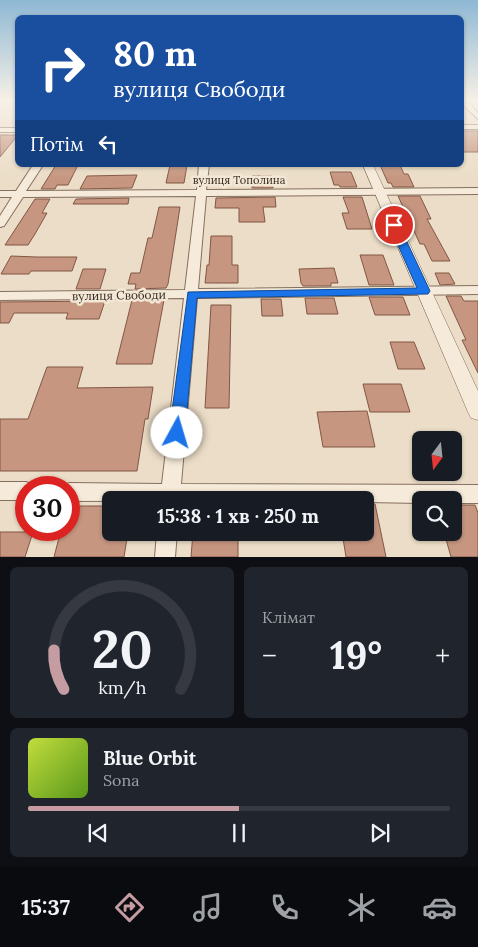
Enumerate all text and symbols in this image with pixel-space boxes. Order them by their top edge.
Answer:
text: 80 m [113,31,197,76]
icon: right [30,35,95,100]
text: вулиця Свободи [113,75,285,103]
icon: left [94,130,122,158]
text: Потім [30,132,84,156]
street label: вулиця Тополина [193,173,286,187]
pin [373,204,415,246]
icon: arrive [380,211,408,239]
street label: вулиця Свободи [72,287,166,303]
position arrow [150,406,202,458]
north arrow [412,431,462,481]
map controls [412,431,462,541]
speed limit sign: 30 [15,476,80,541]
button: search [412,491,462,541]
text: 15:38 · 1 хв · 250 m [157,504,319,528]
text: Клімат [262,607,315,627]
text: 20 [92,616,152,682]
text: 19° [330,631,382,679]
text: − [262,638,277,674]
text: + [435,638,450,674]
text: km/h [98,676,146,699]
text: Blue Orbit [103,746,197,770]
text: Sona [103,770,139,790]
icon: previous [84,819,112,847]
icon: pause [225,819,253,847]
icon: next [366,819,394,847]
icon: directions [112,890,147,925]
icon: music [190,890,225,925]
icon: phone [267,890,302,925]
icon: climate [344,890,379,925]
icon: car [422,890,457,925]
text: 15:37 [21,893,70,921]

